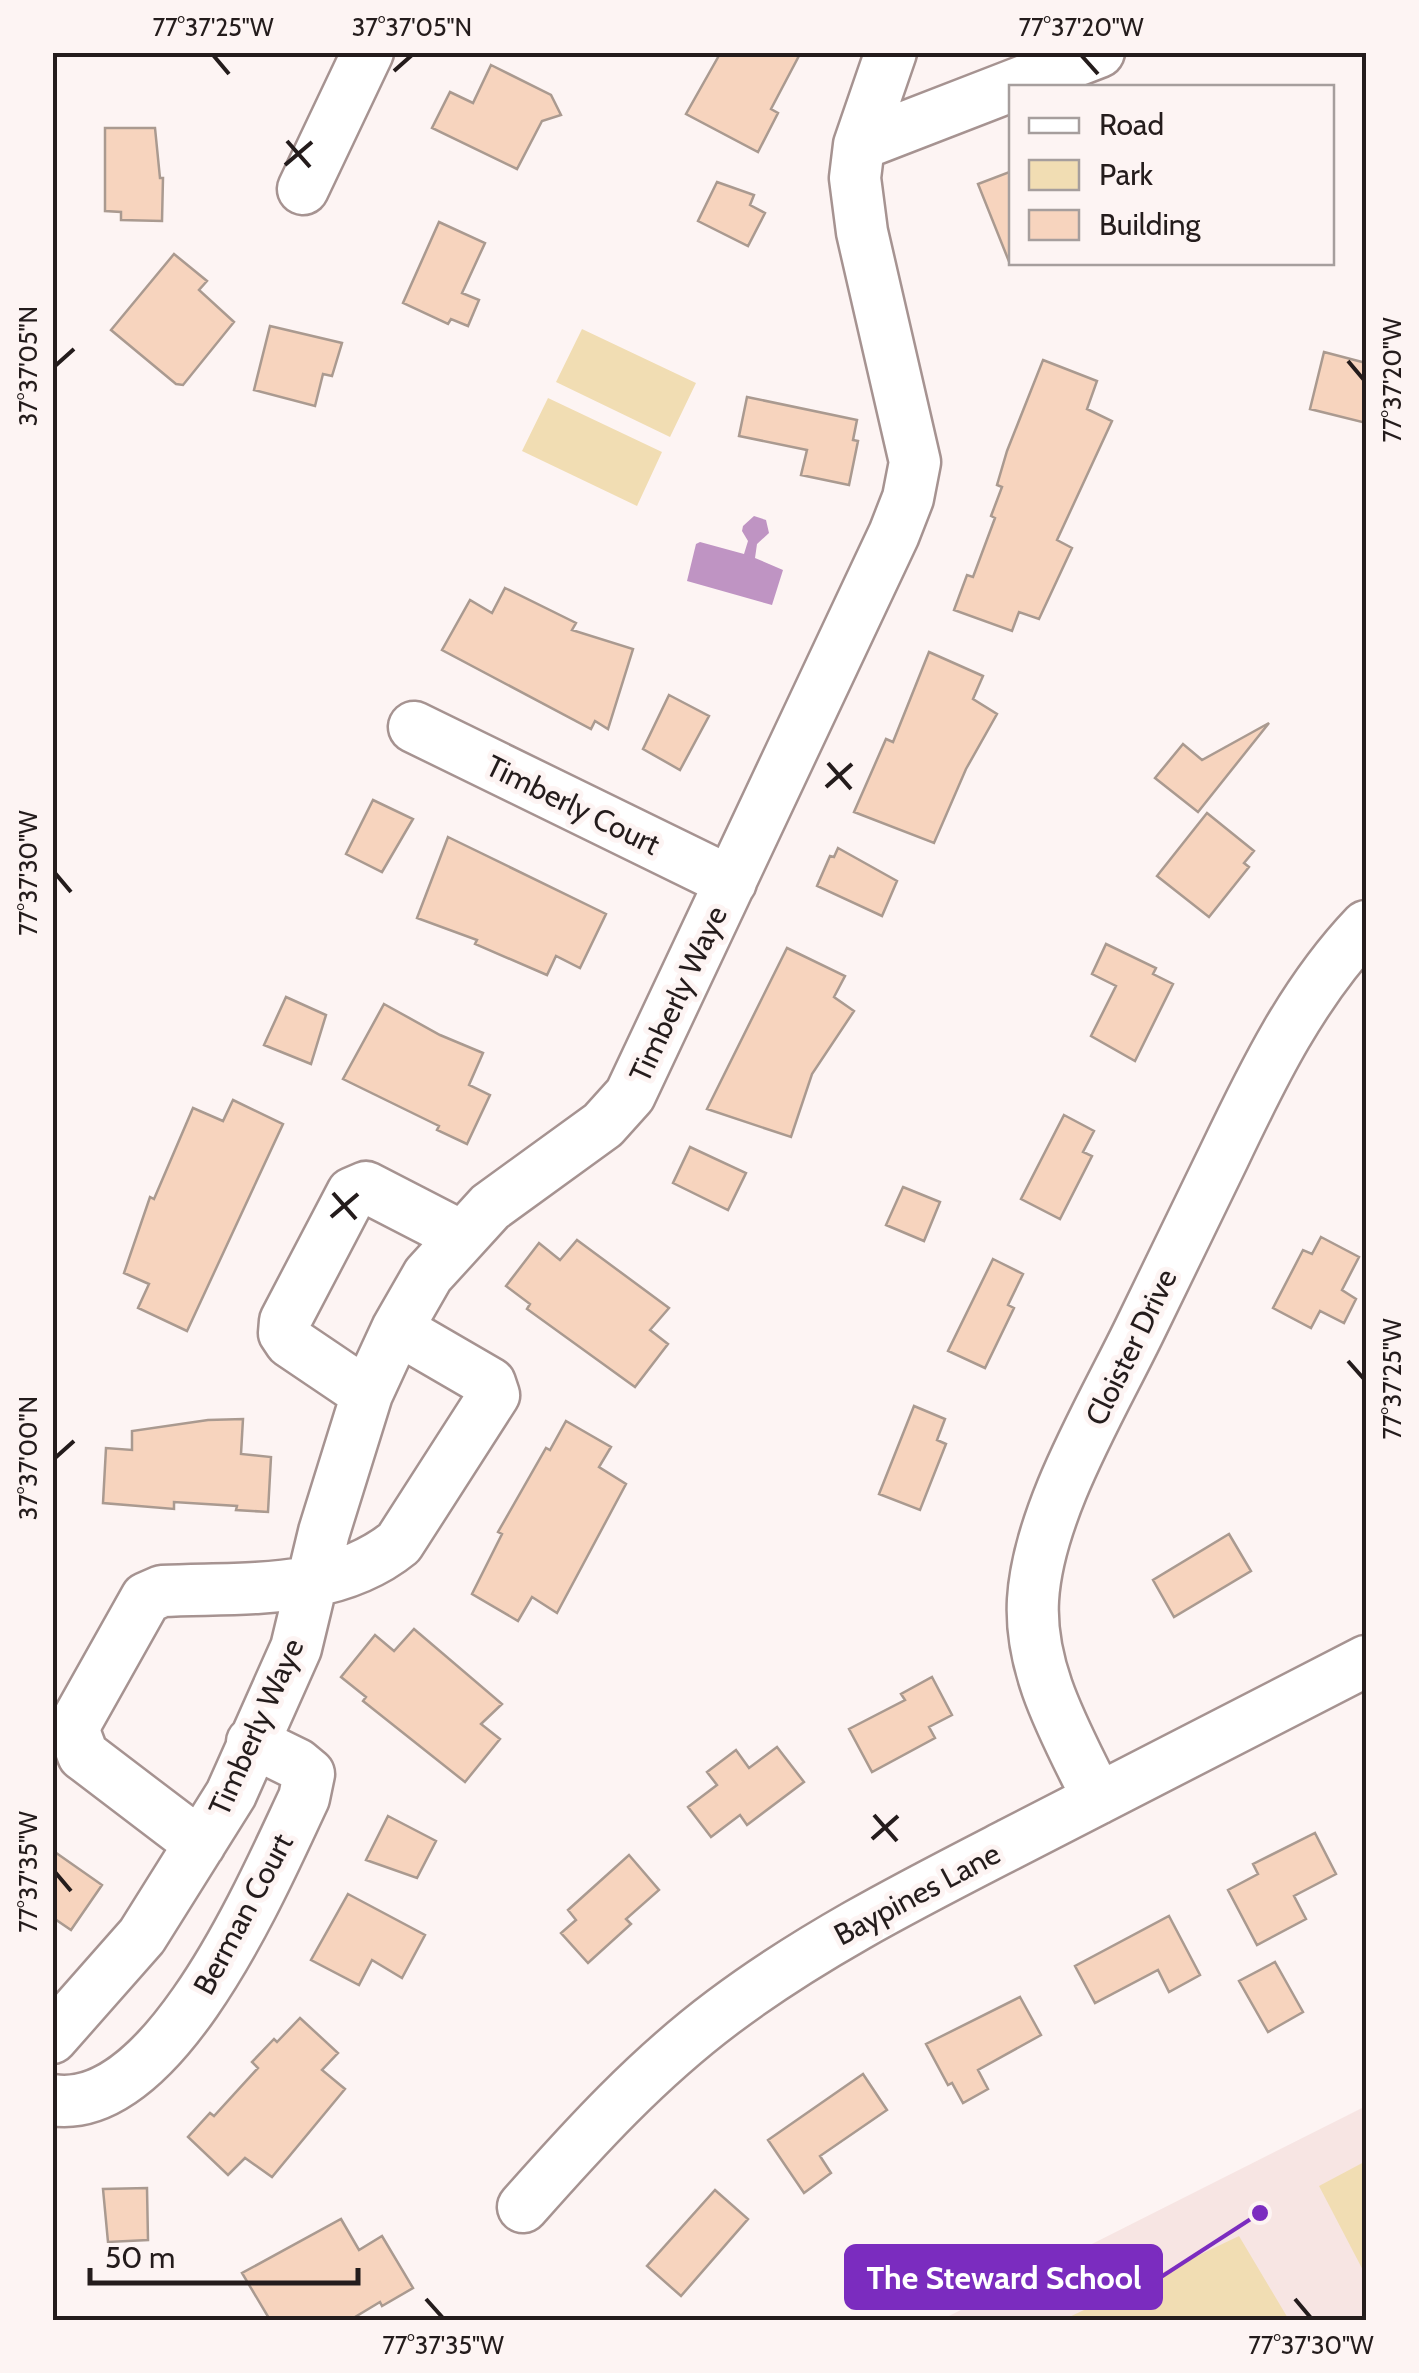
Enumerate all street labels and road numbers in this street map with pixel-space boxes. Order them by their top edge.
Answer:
street label: Timberly Court [480,747,666,863]
street label: Timberly Waye [621,900,735,1088]
street label: Cloister Drive [1077,1263,1185,1431]
street label: Timberly Waye [200,1633,312,1821]
street label: Berman Court [185,1827,301,2001]
street label: Baypines Lane [828,1835,1006,1953]

